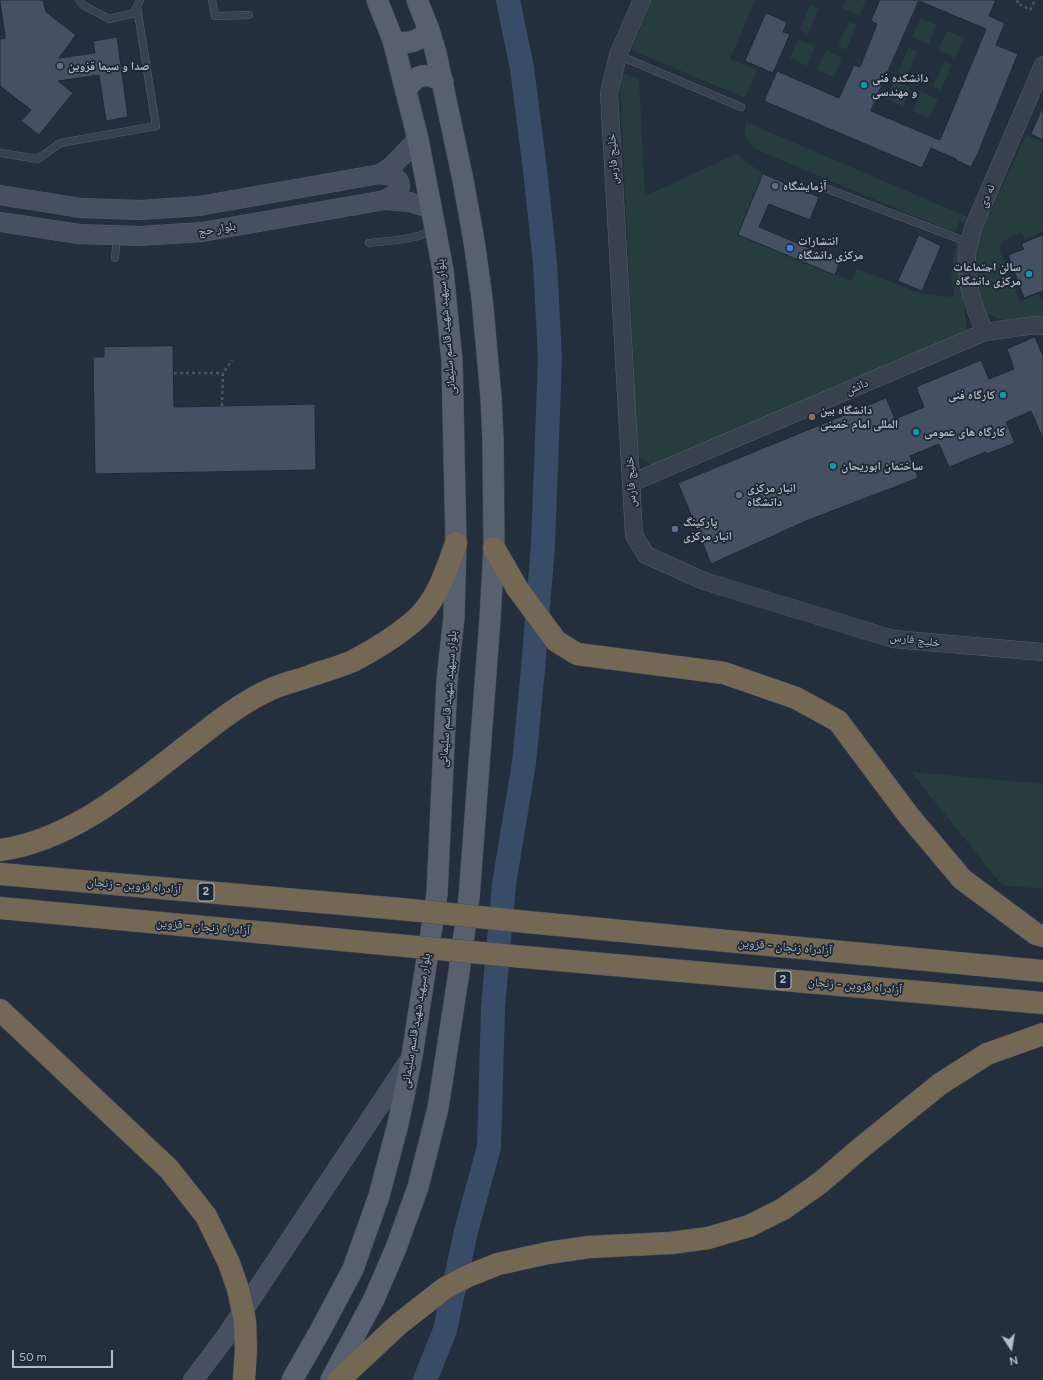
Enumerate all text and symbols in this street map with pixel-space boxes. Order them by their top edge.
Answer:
place label: صدا و سیما قزوین [68,59,150,73]
marker: صدا و سیما قزوین [55,61,65,71]
place label: دانشکده فنی و مهندسی [872,71,929,99]
marker: دانشکده فنی و مهندسی [859,80,869,90]
street label: خلیج فارس [604,133,622,185]
place label: آزمایشگاه [783,179,827,193]
marker: آزمایشگاه [770,181,780,191]
street label: نه دی [976,182,998,210]
street label: بلوار حج [197,219,237,239]
place label: انتشارات مرکزی دانشگاه [798,234,863,262]
marker: انتشارات مرکزی دانشگاه [785,243,795,253]
street label: بلوار سپهبد شهید قاسم سلیمانی [433,258,459,396]
place label: سالن اجتماعات مرکزی دانشگاه [953,260,1021,288]
marker: سالن اجتماعات مرکزی دانشگاه [1024,269,1034,279]
street label: دانش [843,376,871,398]
place label: کارگاه فنی [948,388,995,402]
marker: کارگاه فنی [998,390,1008,400]
place label: دانشگاه بین المللی امام خمینی [820,403,898,431]
marker: دانشگاه بین المللی امام خمینی [807,412,817,422]
place label: کارگاه های عمومی [924,425,1005,439]
marker: کارگاه های عمومی [911,427,921,437]
street label: خلیج فارس [622,456,640,508]
place label: ساختمان ابوریحان [841,459,923,473]
marker: ساختمان ابوریحان [828,461,838,471]
place label: انبار مرکزی داتشگاه [747,481,796,509]
marker: انبار مرکزی داتشگاه [734,490,744,500]
place label: پارکینگ انبار مرکزی [683,515,732,543]
marker: پارکینگ انبار مرکزی [670,524,680,534]
street label: بلوار سپهبد شهید قاسم سلیمانی [436,630,460,768]
street label: خلیج فارس [889,630,941,650]
street label: آزادراه قزوین - زنجان [86,875,182,897]
road number: 2 [198,883,214,901]
street label: آزادراه زنجان - قزوین [155,916,251,938]
street label: آزادراه زنجان - قزوین [737,936,833,958]
street label: بلوار سپهبد شهید قاسم سلیمانی [398,952,434,1090]
road number: 2 [775,971,791,989]
street label: آزادراه قزوین - زنجان [807,975,903,997]
north arrow [991,1328,1031,1368]
scale bar [14,1342,115,1368]
text: 50 m [19,1350,47,1364]
text: N [1008,1353,1019,1367]

